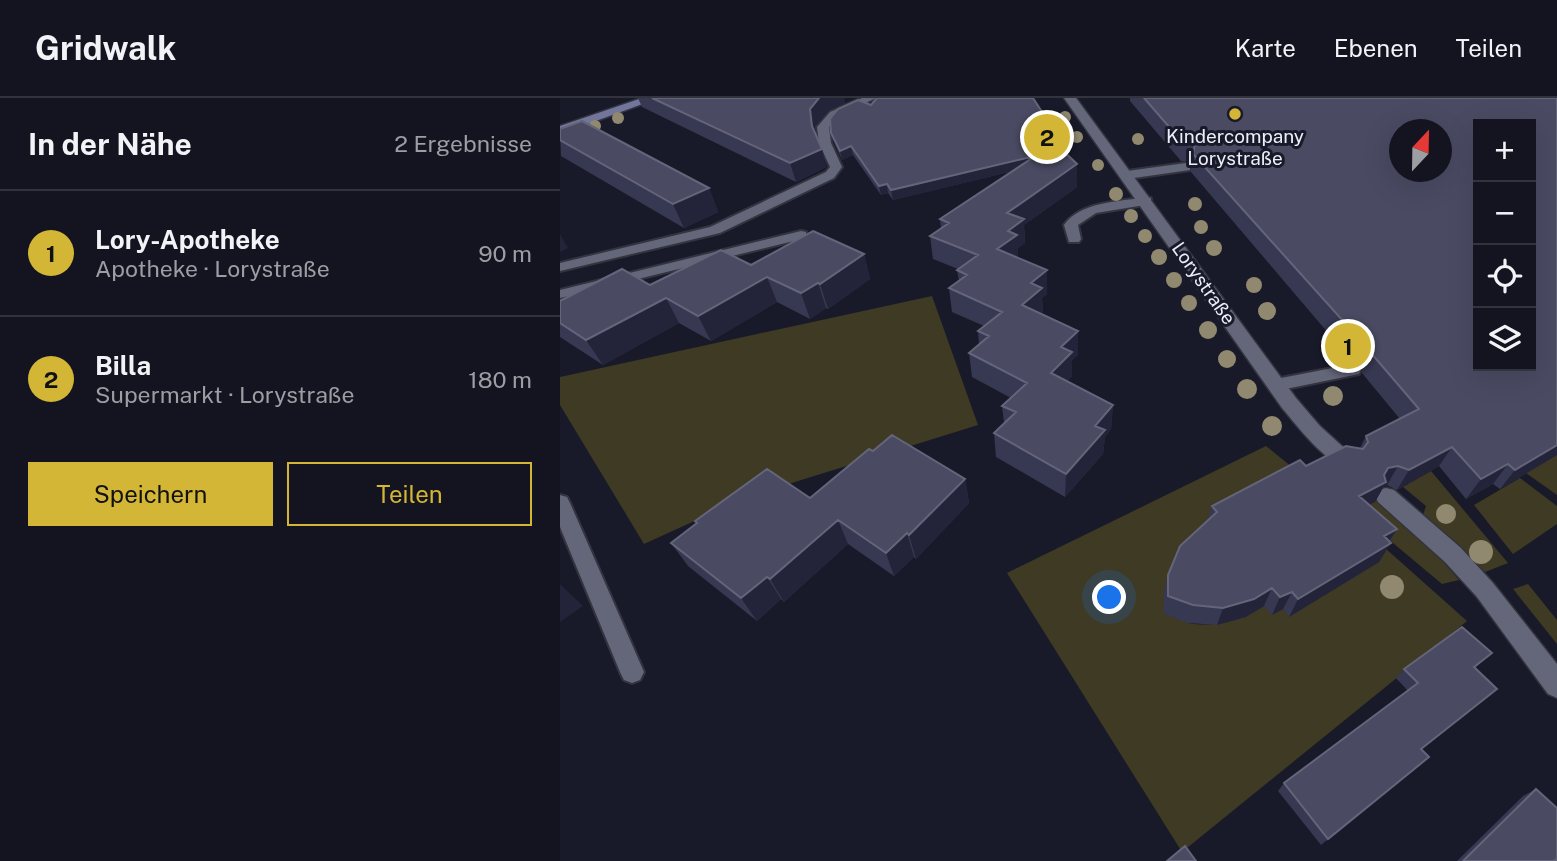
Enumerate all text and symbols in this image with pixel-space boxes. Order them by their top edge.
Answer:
text: Gridwalk [35,29,176,67]
text: Karte [1235,34,1296,62]
text: Ebenen [1334,34,1418,62]
text: Teilen [1456,34,1522,62]
marker: Kindercompany Lorystraße [1227,106,1243,122]
pin: 2 [1024,111,1070,163]
north arrow [1389,119,1452,182]
map controls [1473,119,1536,371]
button: + [1473,119,1536,182]
place label: Kindercompany Lorystraße [1166,125,1304,169]
text: In der Nähe [28,126,192,162]
text: 2 Ergebnisse [394,130,532,157]
button: − [1473,182,1536,245]
text: Lory-Apotheke [95,224,280,255]
street label: Lorystraße [1168,238,1240,328]
text: 1 [46,240,56,267]
text: 90 m [478,240,532,267]
button: locate [1473,245,1536,308]
text: Apotheke · Lorystraße [95,255,330,282]
button: layers [1473,308,1536,371]
pin: 1 [1325,320,1371,372]
text: Billa [95,350,151,381]
text: 2 [44,366,58,393]
text: 180 m [468,366,532,393]
text: Supermarkt · Lorystraße [95,381,354,408]
button: Speichern [28,462,273,526]
button: Teilen [287,462,532,526]
your location [1092,580,1126,614]

